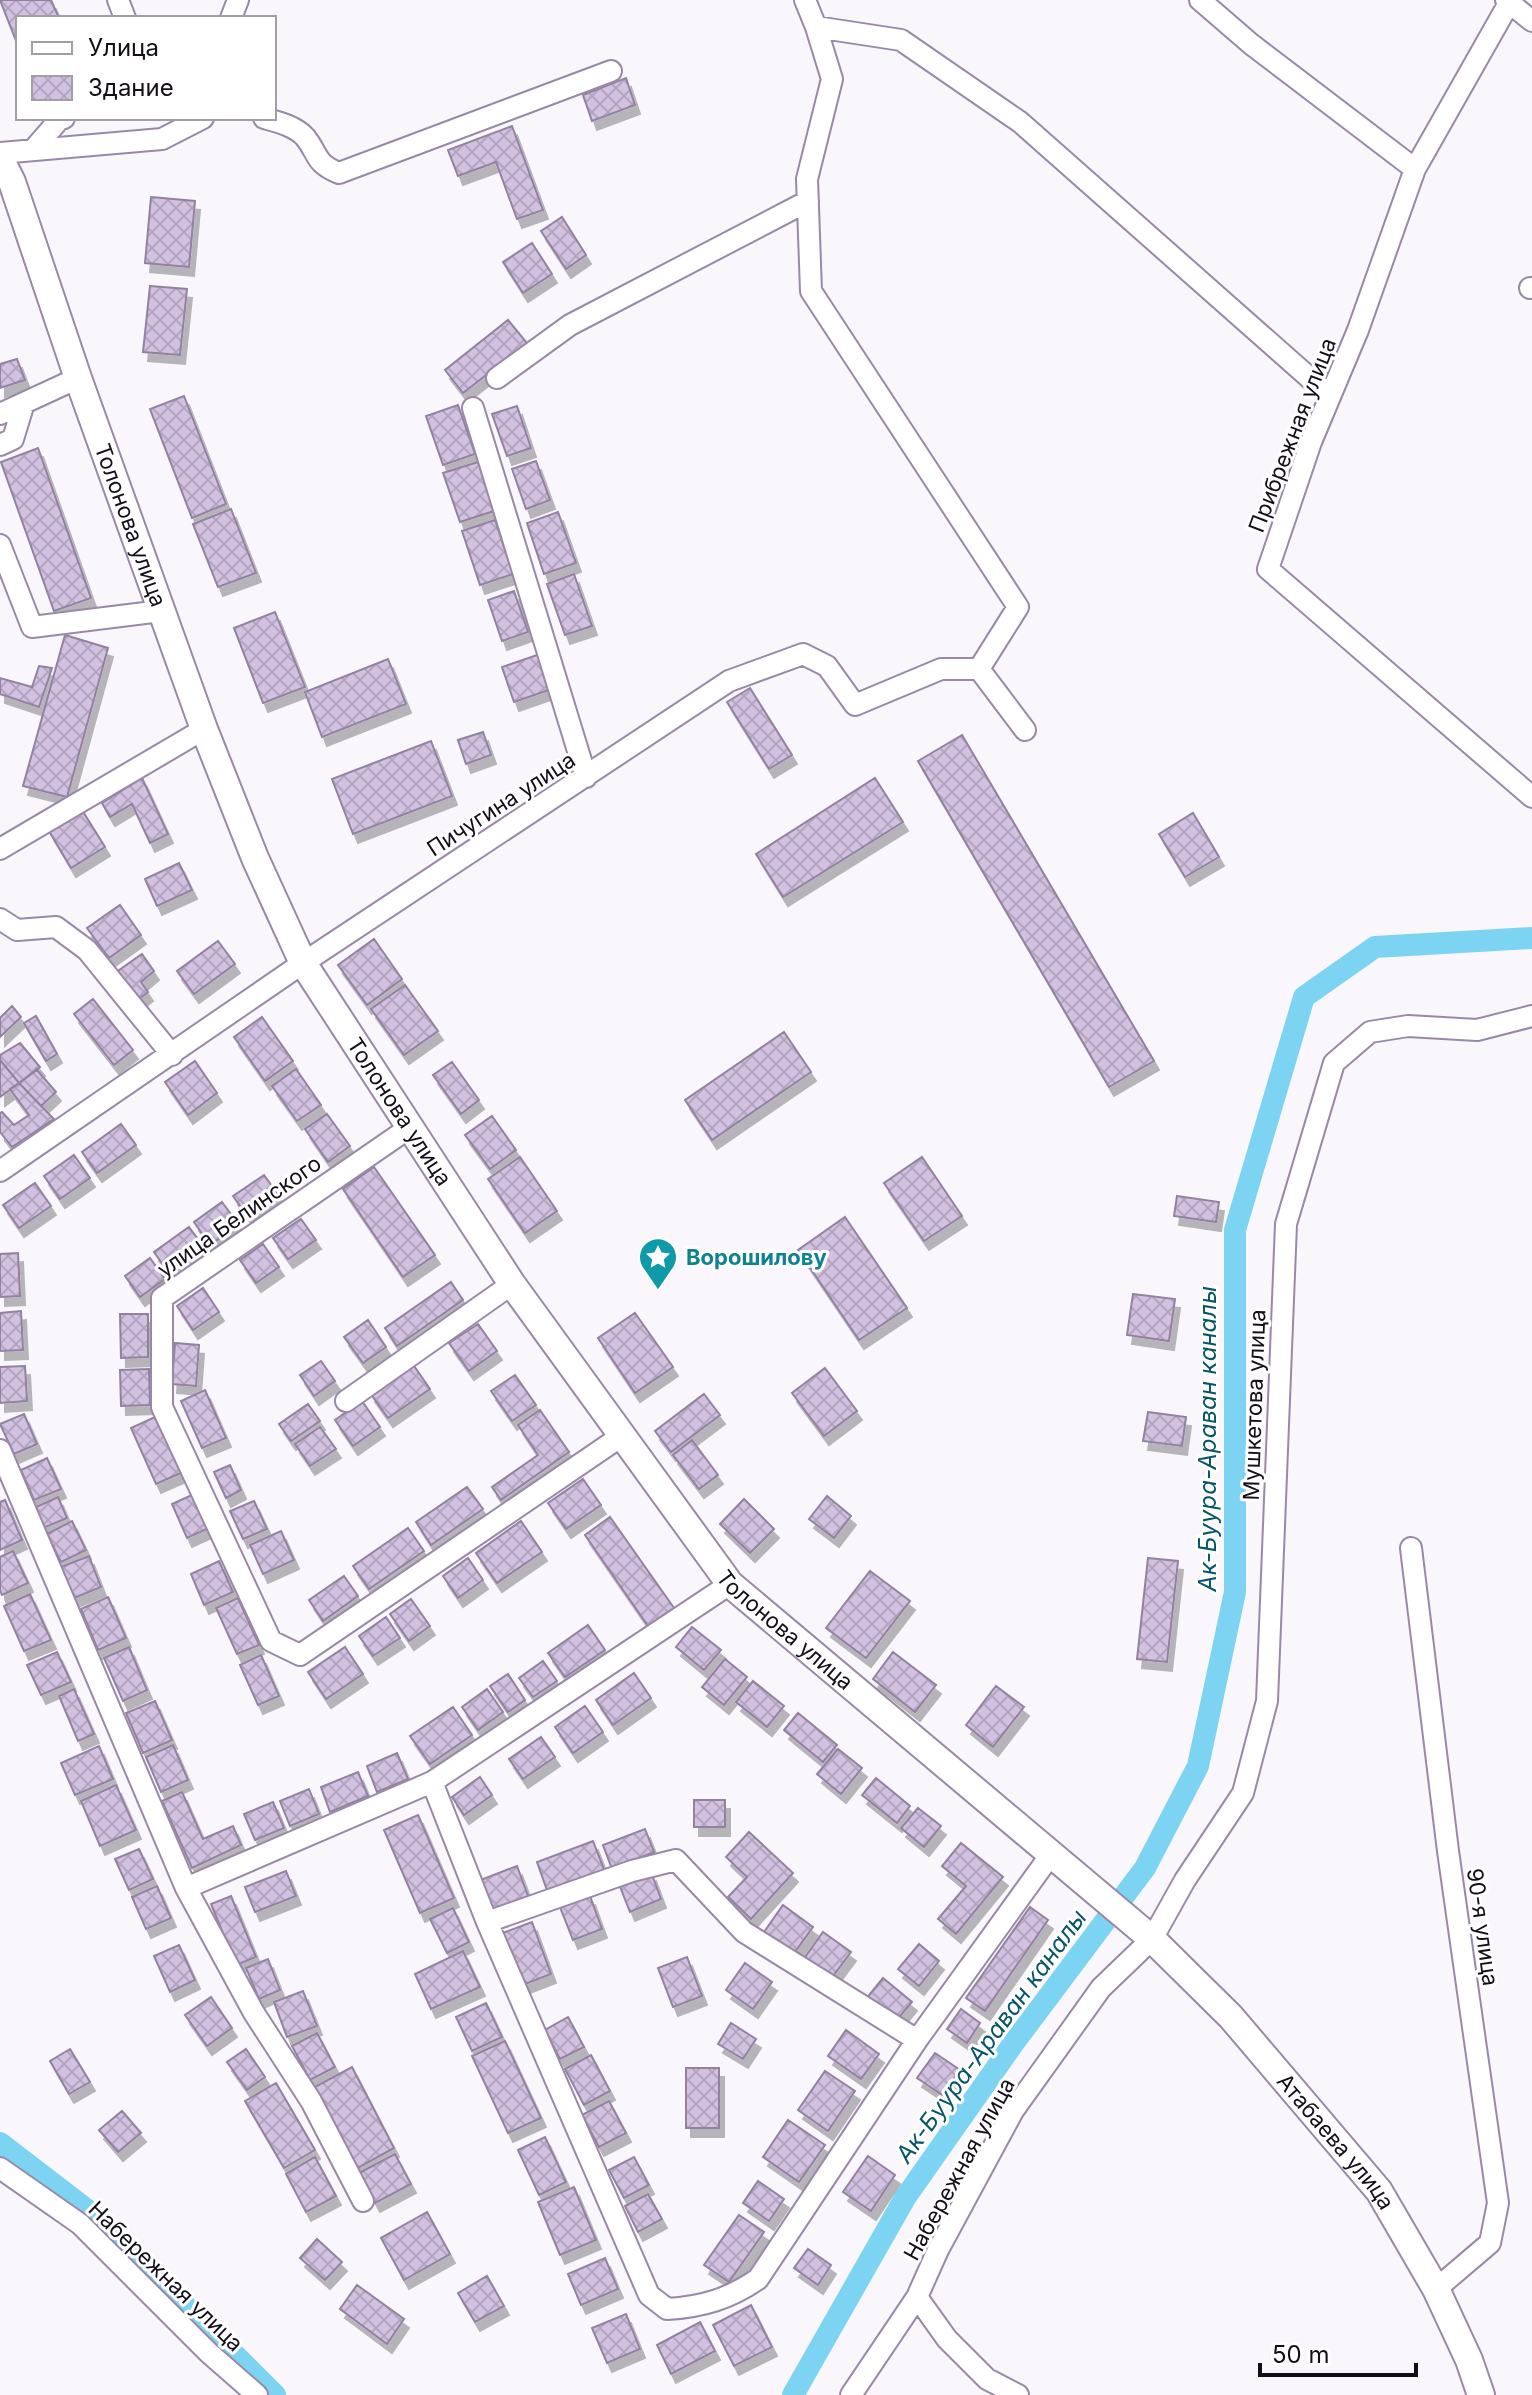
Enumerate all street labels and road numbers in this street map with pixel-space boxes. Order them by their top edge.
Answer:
street label: Прибрежная улица [1243,334,1341,536]
street label: Толонова улица [90,440,172,610]
street label: Пичугина улица [422,746,580,862]
street label: Толонова улица [342,1033,457,1190]
street label: улица Белинского [152,1150,326,1282]
street label: Мушкетова улица [1238,1309,1270,1501]
street label: Толонова улица [711,1565,859,1695]
street label: 90-я улица [1462,1866,1504,1988]
street label: Атабаева улица [1272,2068,1400,2214]
street label: Набережная улица [898,2073,1020,2265]
street label: Набережная улица [83,2196,249,2356]

